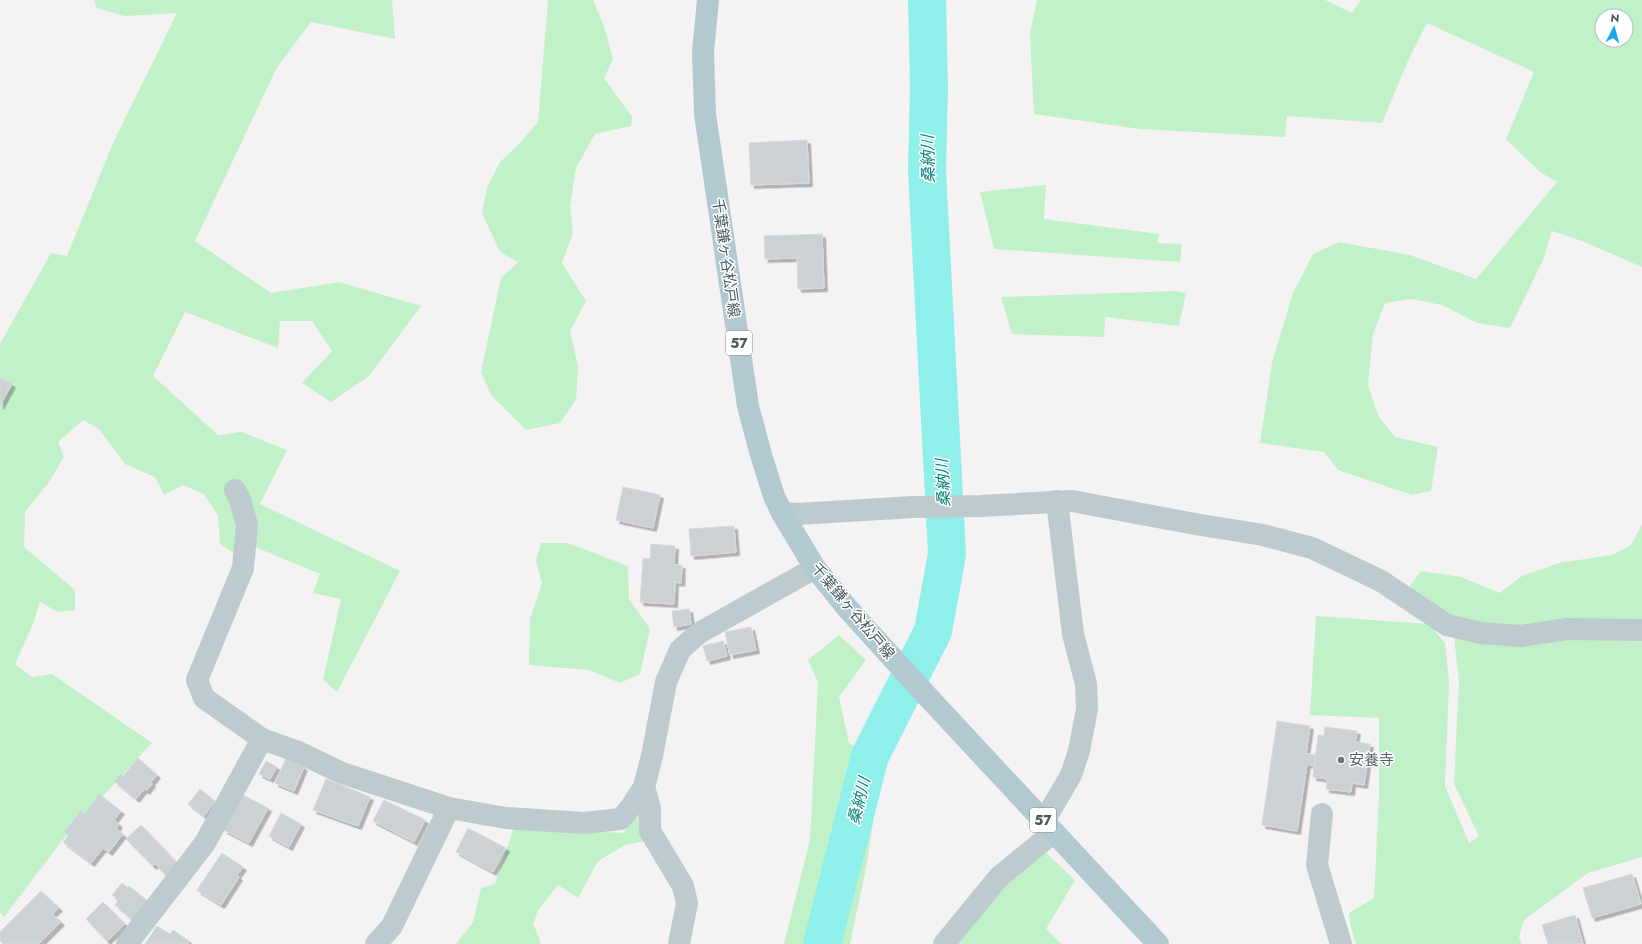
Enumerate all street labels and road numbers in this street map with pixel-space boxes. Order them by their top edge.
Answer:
street label: 千葉鎌ヶ谷松戸線 [707,197,745,319]
road number: 57 [726,331,752,355]
street label: 千葉鎌ヶ谷松戸線 [806,558,900,664]
road number: 57 [1030,808,1056,832]

